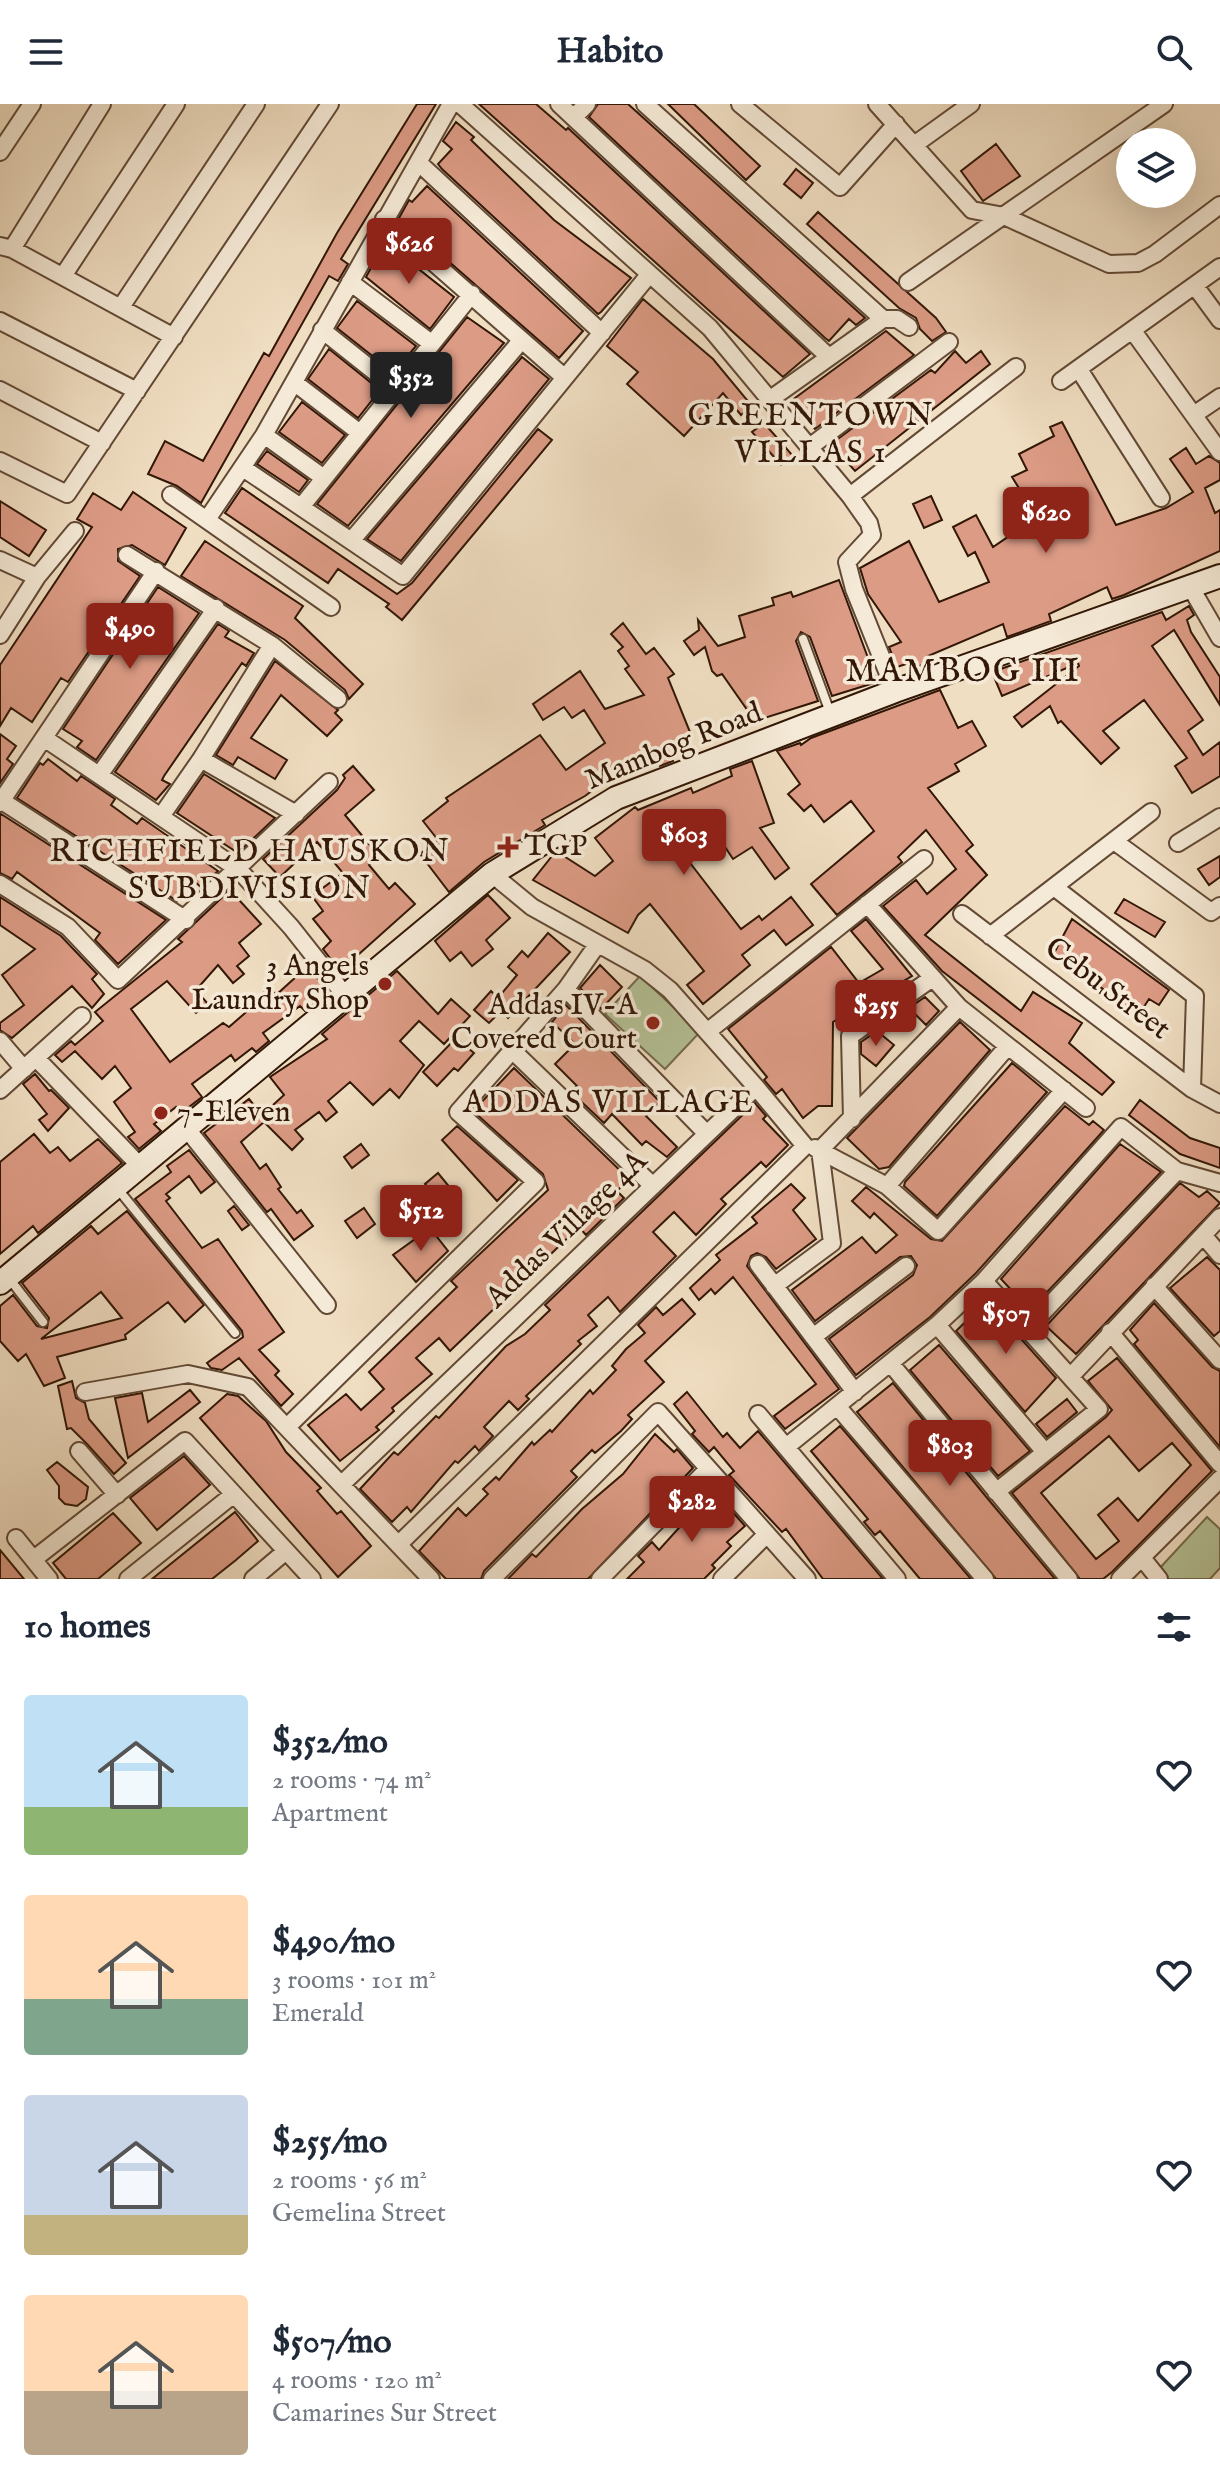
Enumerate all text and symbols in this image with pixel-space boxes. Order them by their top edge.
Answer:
text: Habito [557,29,663,75]
icon: menu [24,30,68,74]
icon: search [1152,30,1196,74]
map controls [1116,128,1196,208]
button: layers [1116,128,1196,208]
pin: $626 [362,218,456,286]
text: $626 [385,227,433,260]
pin: $352 [364,352,458,420]
text: $352 [388,361,434,394]
district label: GREENTOWN VILLAS 1 [687,396,935,474]
pin: $620 [999,487,1093,555]
text: $620 [1021,496,1071,529]
pin: $490 [83,603,177,671]
text: $490 [104,612,156,645]
district label: MAMBOG III [845,650,1081,693]
street label: Mambog Road [580,694,769,800]
pin: $603 [637,809,731,877]
text: $603 [660,818,708,851]
place label: TGP [524,828,587,866]
district label: RICHFIELD HAUSKON SUBDIVISION [49,832,451,910]
marker: TGP [499,838,517,856]
street label: Cebu Street [1037,929,1177,1049]
place label: 3 Angels Laundry Shop [191,948,369,1020]
marker: 3 Angels Laundry Shop [376,975,394,993]
pin: $255 [829,980,923,1048]
place label: Addas IV-A Covered Court [451,987,638,1059]
text: $255 [853,989,899,1022]
marker: Addas IV-A Covered Court [644,1014,662,1032]
district label: ADDAS VILLAGE [462,1083,755,1124]
place label: 7-Eleven [177,1094,291,1132]
marker: 7-Eleven [152,1104,170,1122]
street label: Addas Village 4A [477,1143,657,1318]
pin: $512 [374,1185,468,1253]
text: $512 [398,1194,444,1227]
pin: $507 [959,1288,1053,1356]
text: $507 [982,1297,1030,1330]
pin: $803 [903,1420,997,1488]
text: $803 [926,1429,974,1462]
pin: $282 [645,1476,739,1544]
text: $282 [668,1485,717,1518]
icon: filters [1152,1605,1196,1649]
text: 10 homes [24,1606,151,1649]
text: $352/mo [272,1721,388,1764]
icon: home [88,1727,184,1823]
icon: heart [1152,1753,1196,1797]
text: 2 rooms · 74 m² [272,1764,432,1797]
text: Apartment [272,1797,388,1830]
text: $490/mo [272,1921,395,1964]
icon: home [88,1927,184,2023]
icon: heart [1152,1953,1196,1997]
text: 3 rooms · 101 m² [272,1964,436,1997]
text: Emerald [272,1997,364,2030]
text: $255/mo [272,2121,387,2164]
icon: home [88,2127,184,2223]
icon: heart [1152,2153,1196,2197]
text: 2 rooms · 56 m² [272,2164,427,2197]
text: Gemelina Street [272,2197,446,2230]
text: $507/mo [272,2321,392,2364]
icon: home [88,2327,184,2423]
icon: heart [1152,2353,1196,2397]
text: 4 rooms · 120 m² [272,2364,442,2397]
text: Camarines Sur Street [272,2397,497,2430]

